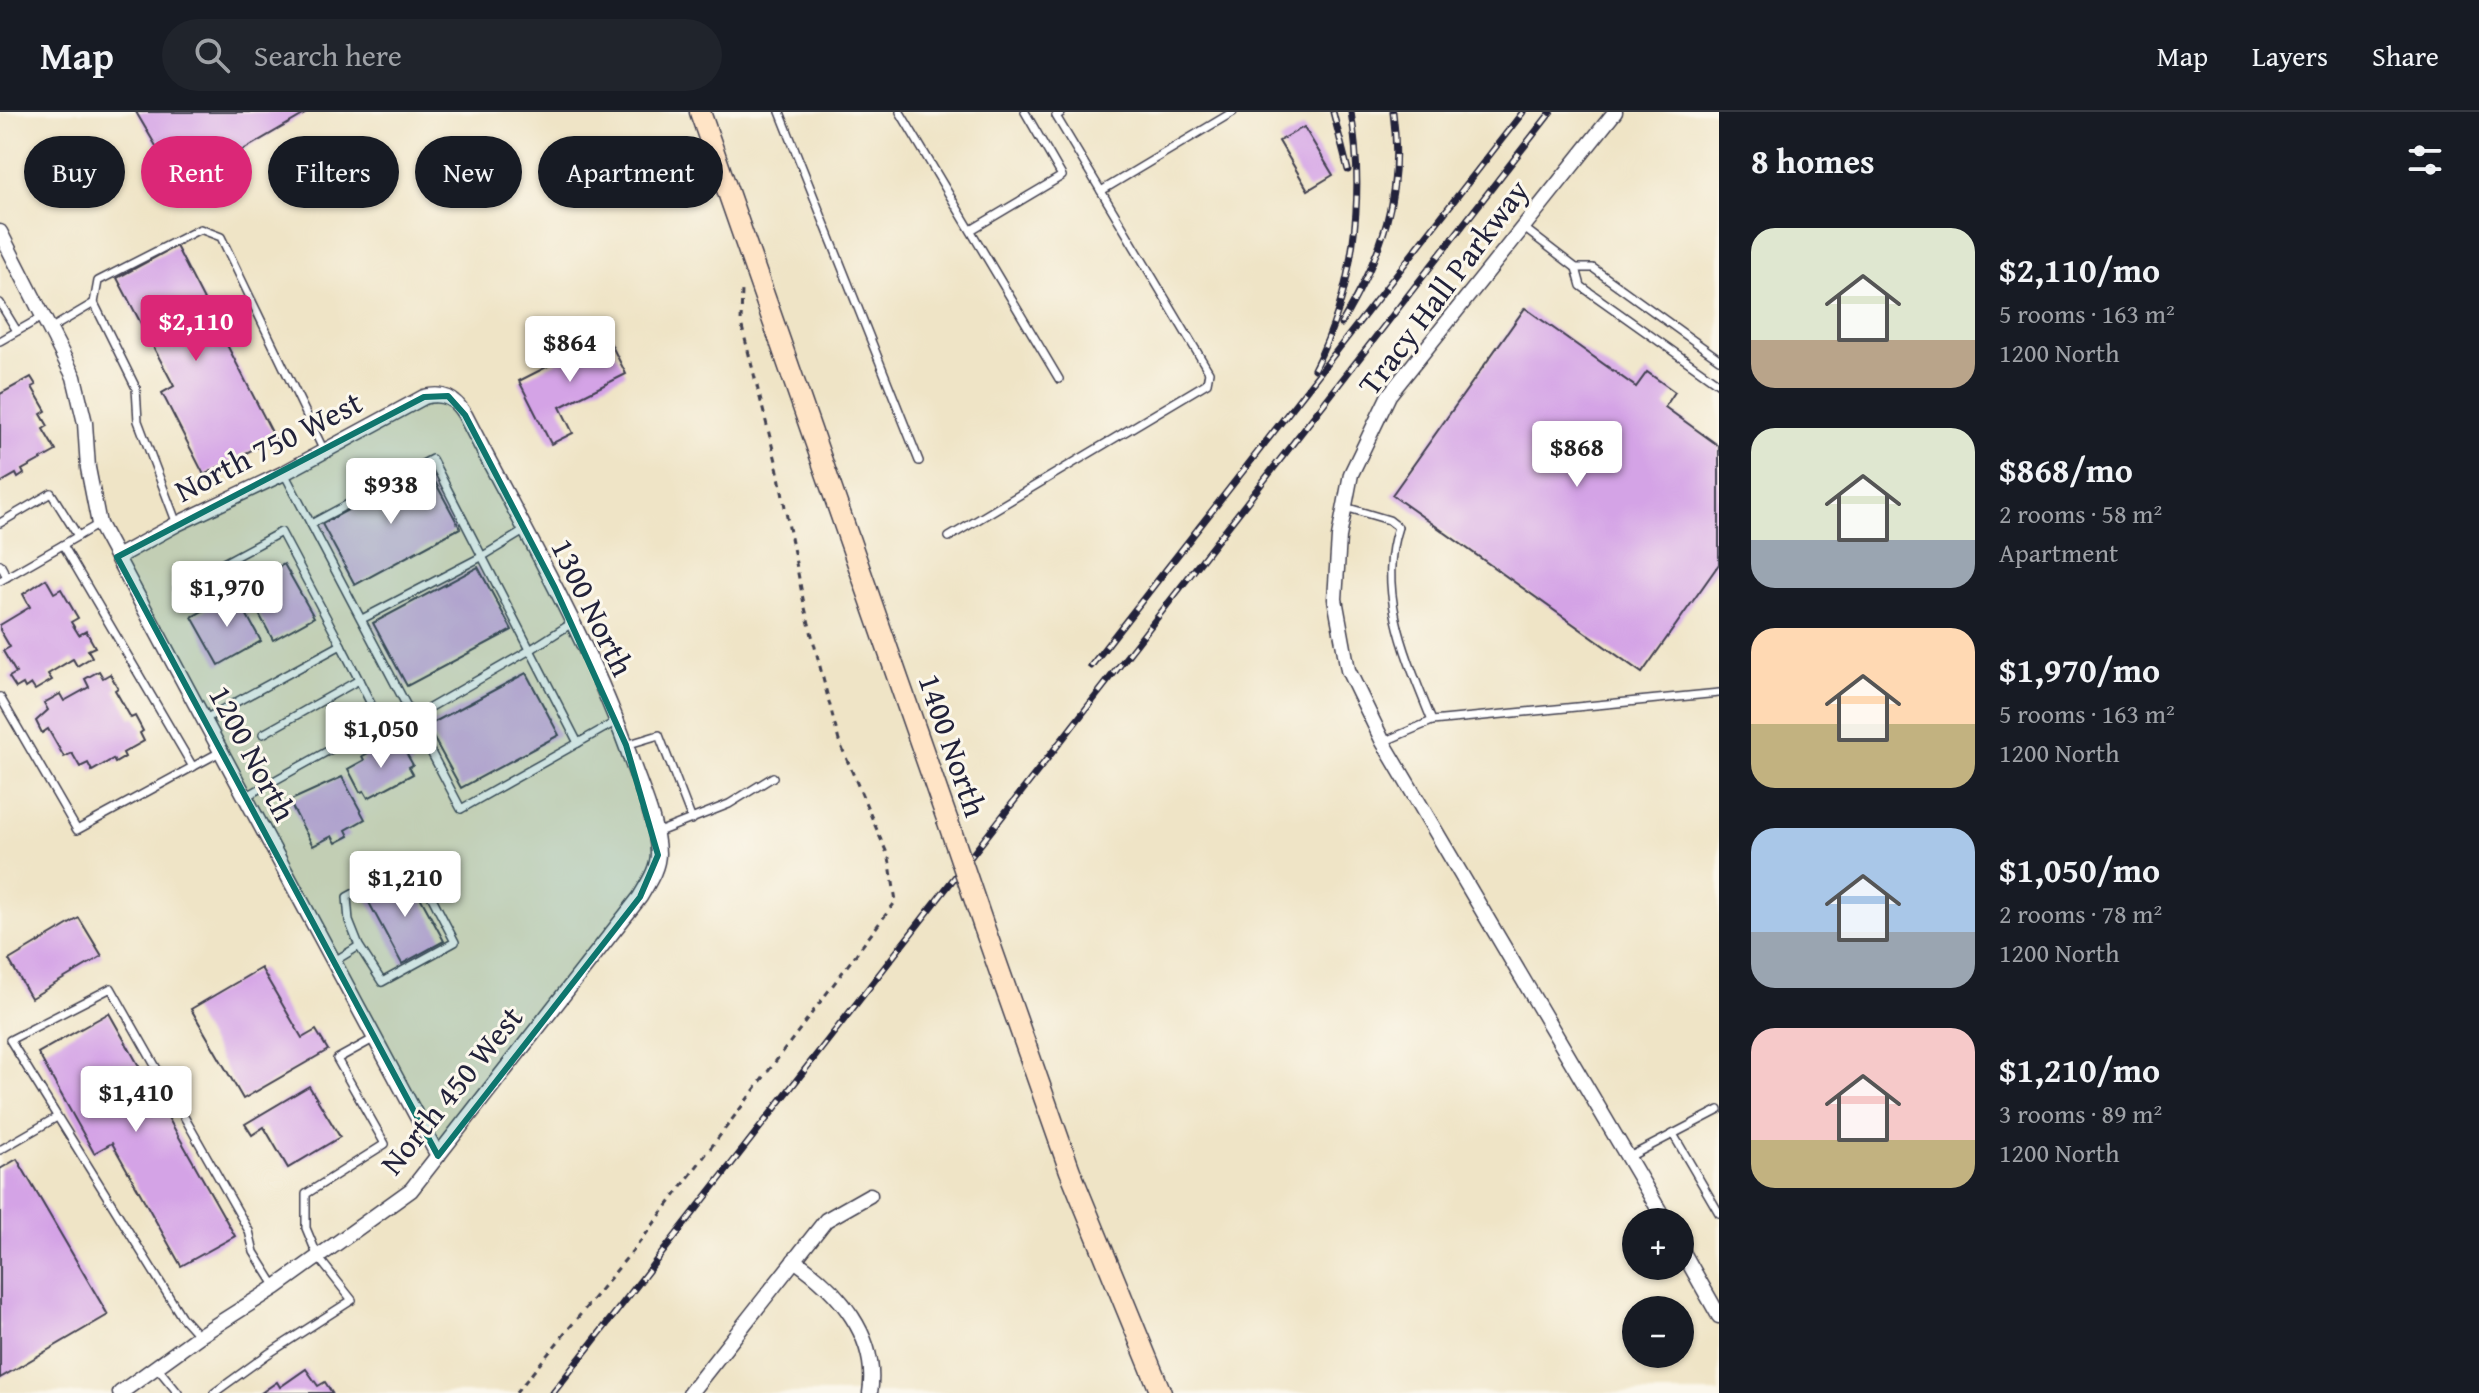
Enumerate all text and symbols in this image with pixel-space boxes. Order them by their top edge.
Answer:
search box [162,19,722,91]
text: Map [40,27,114,83]
icon: search [190,33,234,77]
text: Search here [254,33,402,77]
text: Map [2157,35,2208,76]
text: Layers [2252,35,2328,76]
text: Share [2372,35,2439,76]
chip: Buy [24,136,125,208]
chip: Rent [141,136,252,208]
chip: Filters [268,136,399,208]
chip: New [415,136,522,208]
chip: Apartment [538,136,723,208]
text: 8 homes [1751,136,1875,185]
icon: filters [2403,138,2447,182]
street label: Tracy Hall Parkway [1346,169,1540,405]
text: $2,110/mo [1999,245,2160,294]
icon: home [1815,260,1911,356]
text: 5 rooms · 163 m² [1999,294,2175,333]
pin: $2,110 [131,295,261,363]
text: $2,110 [159,301,233,340]
pin: $864 [523,316,617,384]
text: $864 [543,322,597,361]
text: 1200 North [1999,333,2120,372]
street label: North 750 West [166,379,370,513]
pin: $868 [1530,421,1624,489]
text: $868 [1550,427,1604,466]
text: $868/mo [1999,445,2133,494]
pin: $938 [344,458,438,526]
icon: home [1815,460,1911,556]
text: $938 [364,464,418,503]
text: 2 rooms · 58 m² [1999,494,2162,533]
street label: 1300 North [539,530,647,684]
text: Apartment [1999,533,2118,572]
pin: $1,970 [162,561,292,629]
text: $1,970 [190,567,264,606]
text: $1,970/mo [1999,645,2160,694]
icon: home [1815,660,1911,756]
street label: 1400 North [907,667,999,823]
street label: 1200 North [197,676,309,830]
text: 5 rooms · 163 m² [1999,694,2175,733]
pin: $1,050 [316,702,446,770]
text: $1,050 [344,708,418,747]
text: 1200 North [1999,733,2120,772]
text: $1,050/mo [1999,845,2160,894]
pin: $1,210 [340,851,470,919]
text: $1,210 [368,857,442,896]
icon: home [1815,860,1911,956]
text: 2 rooms · 78 m² [1999,894,2162,933]
text: 1200 North [1999,933,2120,972]
street label: North 450 West [368,996,534,1184]
text: $1,210/mo [1999,1045,2160,1094]
icon: home [1815,1060,1911,1156]
pin: $1,410 [71,1066,201,1134]
text: $1,410 [99,1072,173,1111]
text: 3 rooms · 89 m² [1999,1094,2162,1133]
text: 1200 North [1999,1133,2120,1172]
map controls [1622,1208,1694,1368]
button: + [1622,1208,1694,1280]
button: − [1622,1296,1694,1368]

